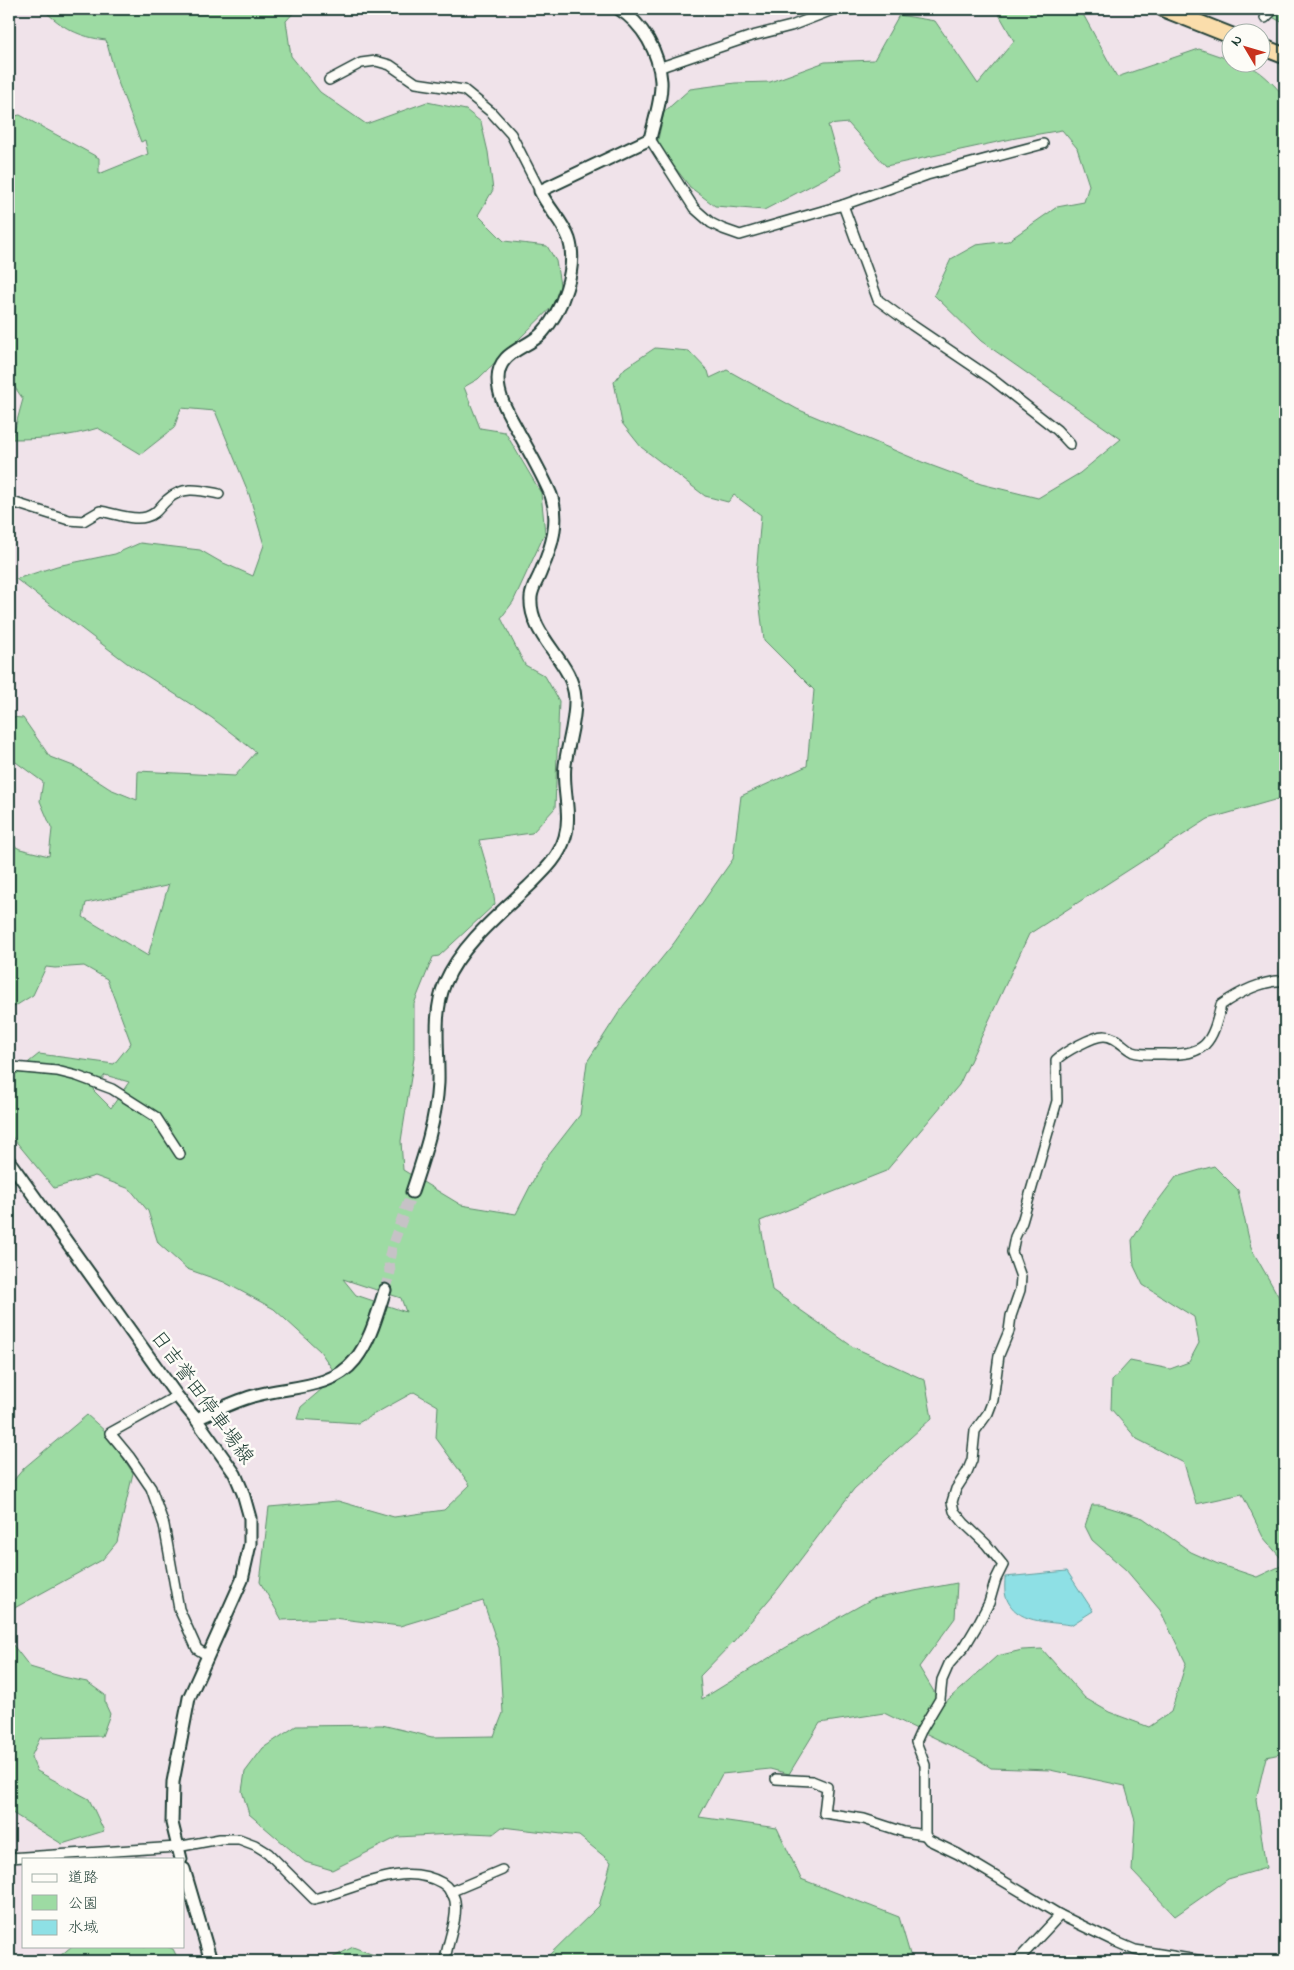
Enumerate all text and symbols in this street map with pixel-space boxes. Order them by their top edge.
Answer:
north arrow [1222,22,1272,72]
text: N [1226,31,1248,51]
street label: 日吉誉田停車場線 [142,1325,260,1471]
legend [22,1858,185,1948]
text: 道路 [68,1867,98,1889]
text: 公園 [68,1893,98,1915]
text: 水域 [68,1917,98,1939]

